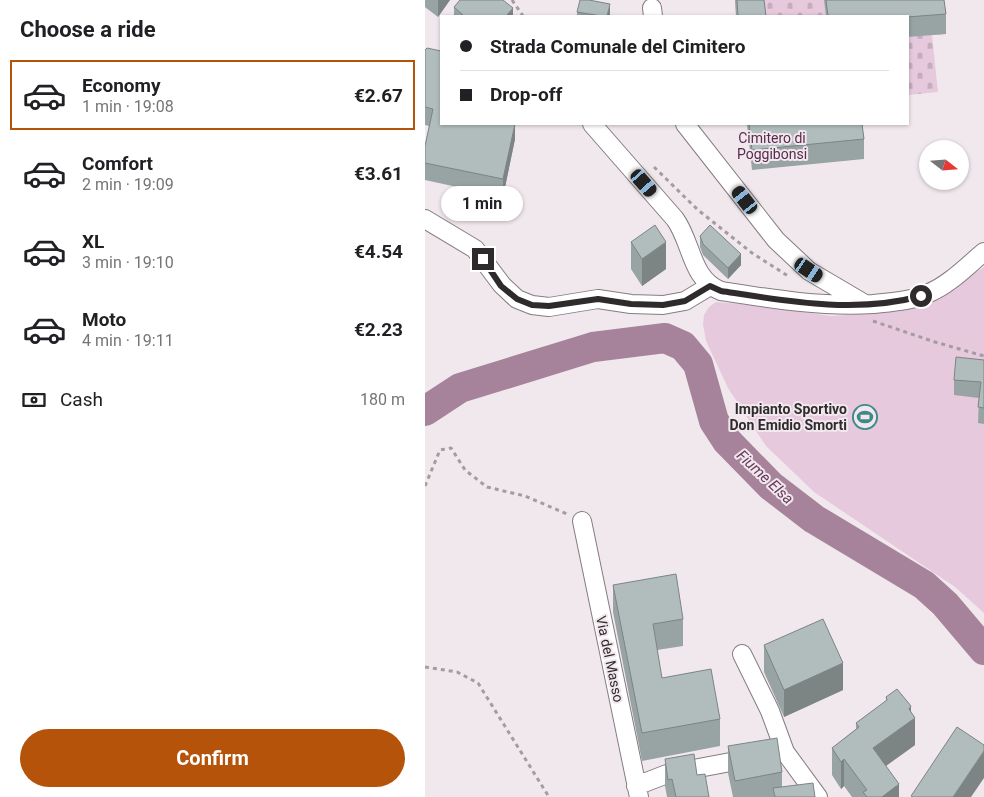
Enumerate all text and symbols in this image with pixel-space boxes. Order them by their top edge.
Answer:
text: Choose a ride [20,17,156,42]
text: Strada Comunale del Cimitero [490,35,745,58]
icon: car [22,73,67,118]
text: Economy [82,74,161,97]
text: Drop-off [490,83,562,106]
text: €2.67 [354,84,403,107]
text: 1 min · 19:08 [82,97,174,116]
park label: Cimitero di Poggibonsi [737,130,807,162]
north arrow [919,140,969,190]
map controls [919,140,969,190]
icon: car [22,151,67,196]
text: Comfort [82,152,153,175]
text: €3.61 [354,162,403,185]
car [628,167,659,199]
text: 2 min · 19:09 [82,175,174,194]
car [729,184,760,216]
callout: 1 min [442,186,524,222]
text: 1 min [462,194,502,213]
icon: car [22,229,67,274]
text: XL [82,230,104,253]
text: €4.54 [354,240,403,263]
route end [472,248,494,270]
text: 3 min · 19:10 [82,253,174,272]
car [792,255,825,285]
route start [910,285,932,307]
icon: car [22,307,67,352]
text: Moto [82,308,126,331]
text: €2.23 [354,318,403,341]
text: 4 min · 19:11 [82,331,174,350]
icon: cash [20,386,48,414]
text: Cash [60,388,103,411]
text: 180 m [360,390,405,409]
place label: Impianto Sportivo Don Emidio Smorti [729,401,847,433]
sports icon: Impianto Sportivo Don Emidio Smorti [852,404,878,430]
water label: Fiume Elsa [733,446,797,508]
street label: Via del Masso [593,614,627,704]
button: Confirm [20,729,405,787]

